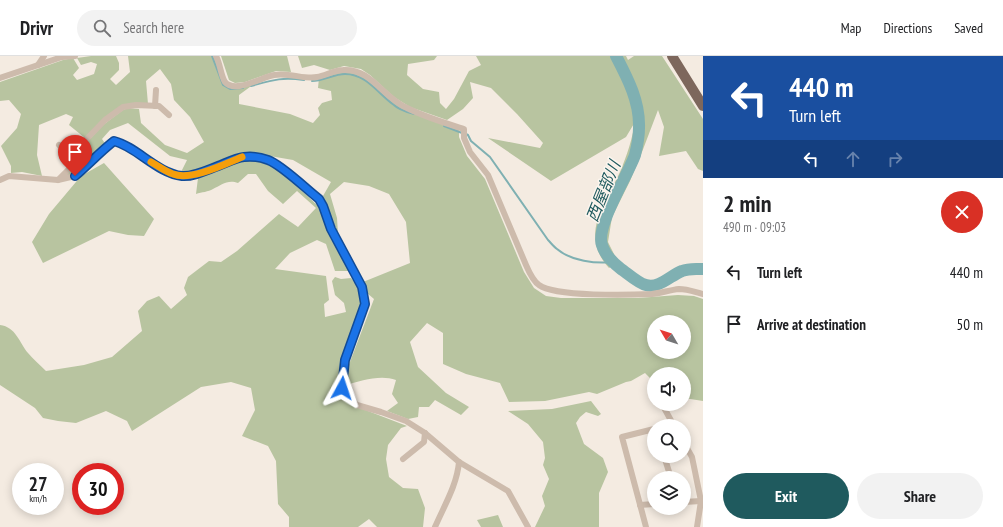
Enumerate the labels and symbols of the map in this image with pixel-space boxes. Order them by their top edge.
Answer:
pin [58,135,92,176]
water label: 西屋部川 [582,156,625,224]
north arrow [647,315,691,359]
position arrow [321,367,363,409]
speed limit sign: 30 [72,463,124,515]

